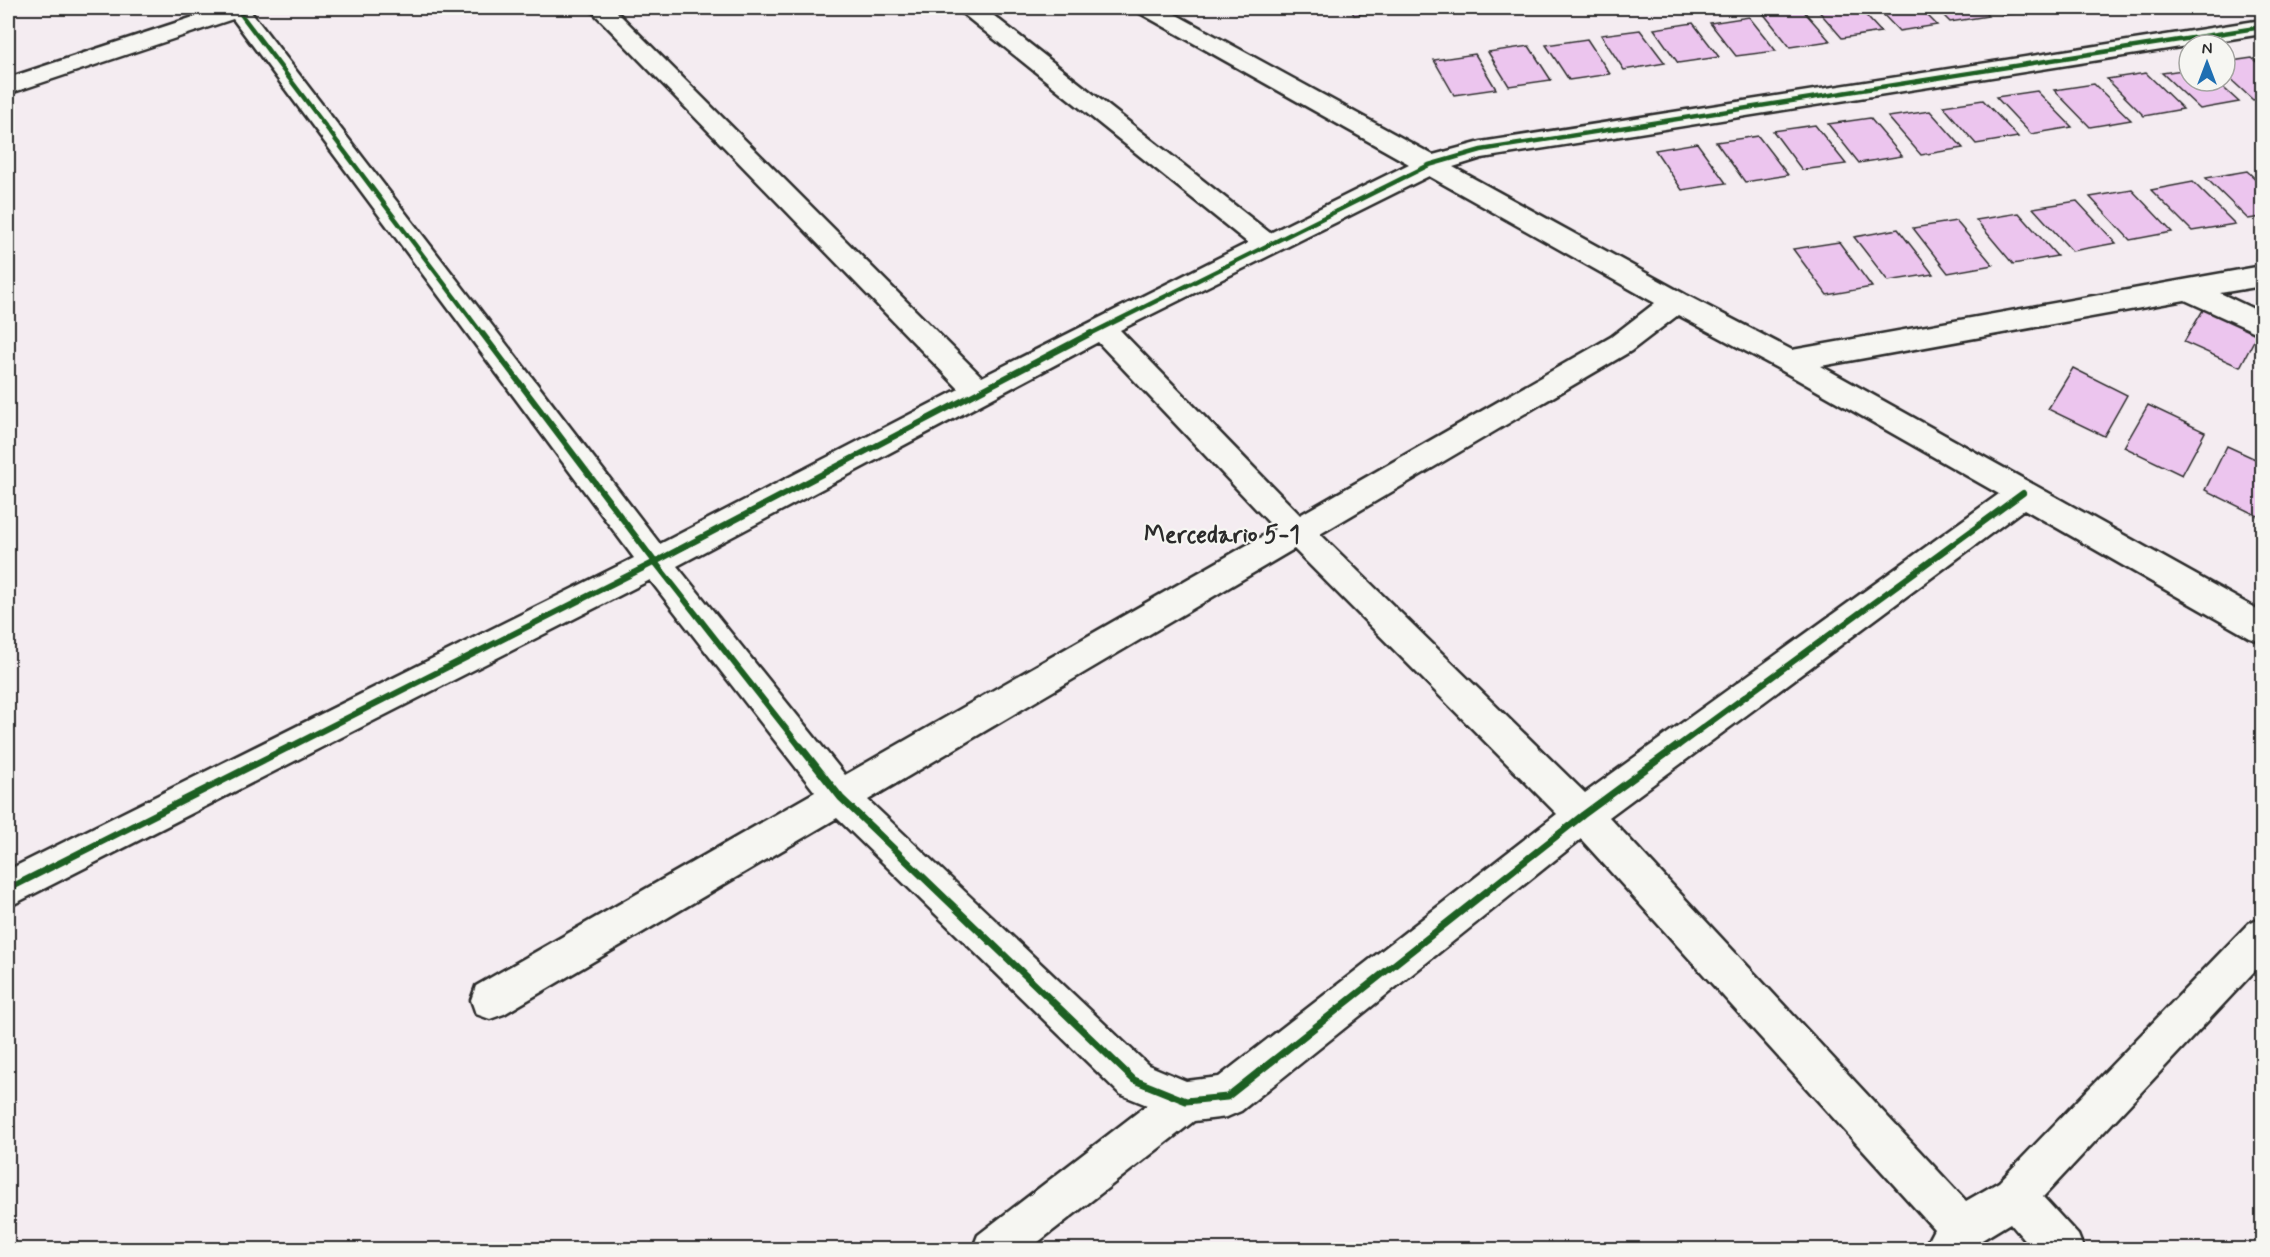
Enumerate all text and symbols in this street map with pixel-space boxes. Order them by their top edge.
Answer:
north arrow [2177,33,2237,93]
text: N [2202,39,2212,60]
district label: Mercedario 5-1 [1144,520,1300,551]

